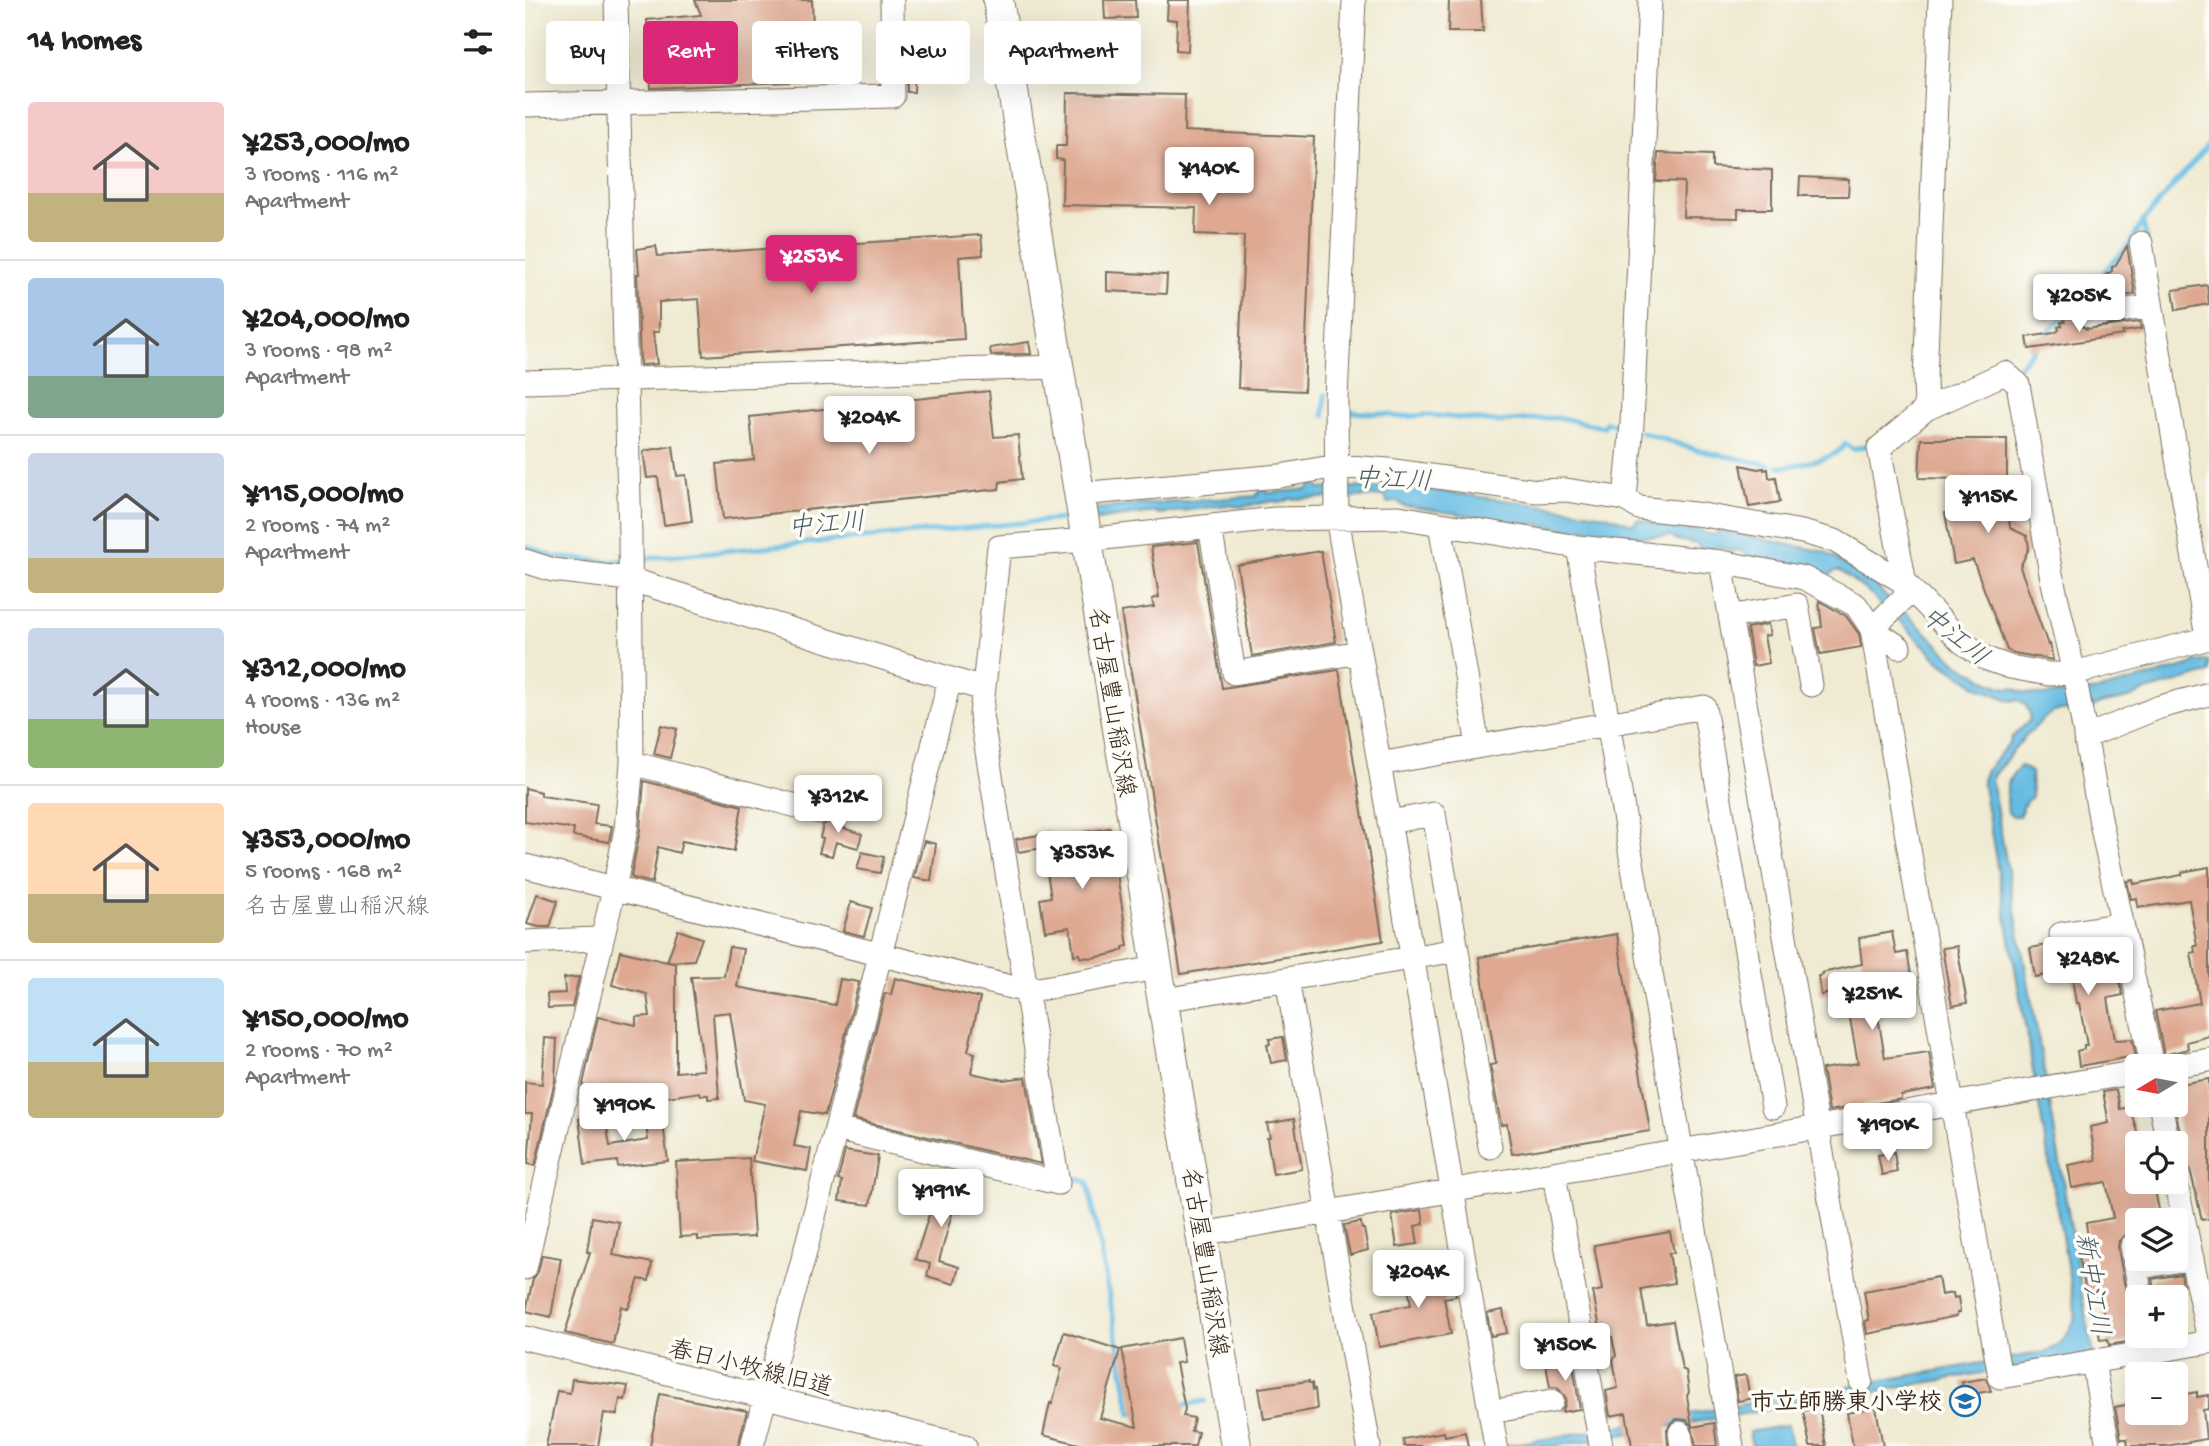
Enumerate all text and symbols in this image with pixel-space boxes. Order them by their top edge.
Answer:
chip: Buy [546,21,629,84]
chip: Rent [643,21,738,84]
chip: Filters [752,21,862,84]
chip: New [876,21,970,84]
chip: Apartment [984,21,1141,84]
icon: filters [459,23,497,61]
text: 14 homes [28,25,141,60]
text: ¥253,000/mo [245,127,410,162]
icon: home [84,130,168,214]
pin: ¥140K [1160,148,1258,207]
text: ¥140K [1181,156,1237,183]
text: 3 rooms · 116 m² [245,162,398,189]
text: Apartment [245,189,349,216]
pin: ¥253K [762,236,860,295]
text: ¥253K [782,244,840,271]
pin: ¥205K [2030,274,2128,334]
text: ¥205K [2049,283,2109,310]
text: ¥204,000/mo [245,303,409,338]
icon: home [84,306,168,390]
text: 3 rooms · 98 m² [245,338,392,365]
text: Apartment [245,365,349,392]
pin: ¥204K [820,396,918,456]
text: ¥204K [840,405,898,432]
water label: 中江川 [1353,463,1433,500]
pin: ¥115K [1939,476,2037,535]
text: ¥115,000/mo [245,478,404,513]
icon: home [84,481,168,565]
text: ¥115K [1961,484,2015,511]
water label: 中江川 [786,507,867,546]
text: 2 rooms · 74 m² [245,513,390,540]
text: Apartment [245,540,349,567]
water label: 中江川 [1913,600,1994,675]
street label: 名古屋豊山稲沢線 [1080,605,1140,800]
text: ¥312,000/mo [245,653,406,688]
icon: home [84,656,168,740]
text: 4 rooms · 136 m² [245,688,400,715]
text: House [245,715,301,742]
pin: ¥312K [789,776,887,835]
text: ¥312K [810,784,866,811]
text: ¥353,000/mo [245,824,410,859]
icon: home [84,831,168,915]
pin: ¥353K [1033,832,1131,891]
text: ¥353K [1052,840,1112,867]
text: 5 rooms · 168 m² [245,859,402,886]
text: 名古屋豊山稲沢線 [245,895,429,922]
pin: ¥248K [2039,937,2137,997]
text: ¥248K [2059,946,2117,973]
pin: ¥251K [1823,972,1921,1032]
text: ¥251K [1844,981,1900,1008]
text: ¥150,000/mo [245,1003,408,1038]
icon: home [84,1006,168,1090]
text: 2 rooms · 70 m² [245,1038,393,1065]
north arrow [2125,1054,2187,1116]
map controls [2125,1054,2188,1425]
text: Apartment [245,1065,349,1092]
pin: ¥190K [575,1084,673,1143]
text: ¥190K [595,1092,653,1119]
pin: ¥190K [1839,1104,1937,1163]
text: ¥190K [1859,1112,1917,1139]
button: locate [2125,1131,2188,1194]
street label: 名古屋豊山稲沢線 [1173,1165,1233,1360]
pin: ¥191K [892,1170,990,1229]
text: ¥191K [914,1178,968,1205]
button: layers [2125,1208,2188,1271]
water label: 新中江川 [2066,1231,2115,1338]
pin: ¥204K [1369,1250,1467,1310]
text: ¥204K [1389,1259,1447,1286]
button: + [2125,1285,2188,1348]
pin: ¥150K [1516,1324,1614,1383]
text: ¥150K [1536,1332,1594,1359]
street label: 春日小牧線旧道 [665,1335,835,1405]
button: − [2125,1362,2188,1425]
school or university icon: 市立師勝東小学校 [1948,1384,1982,1418]
place label: 市立師勝東小学校 [1750,1389,1942,1419]

